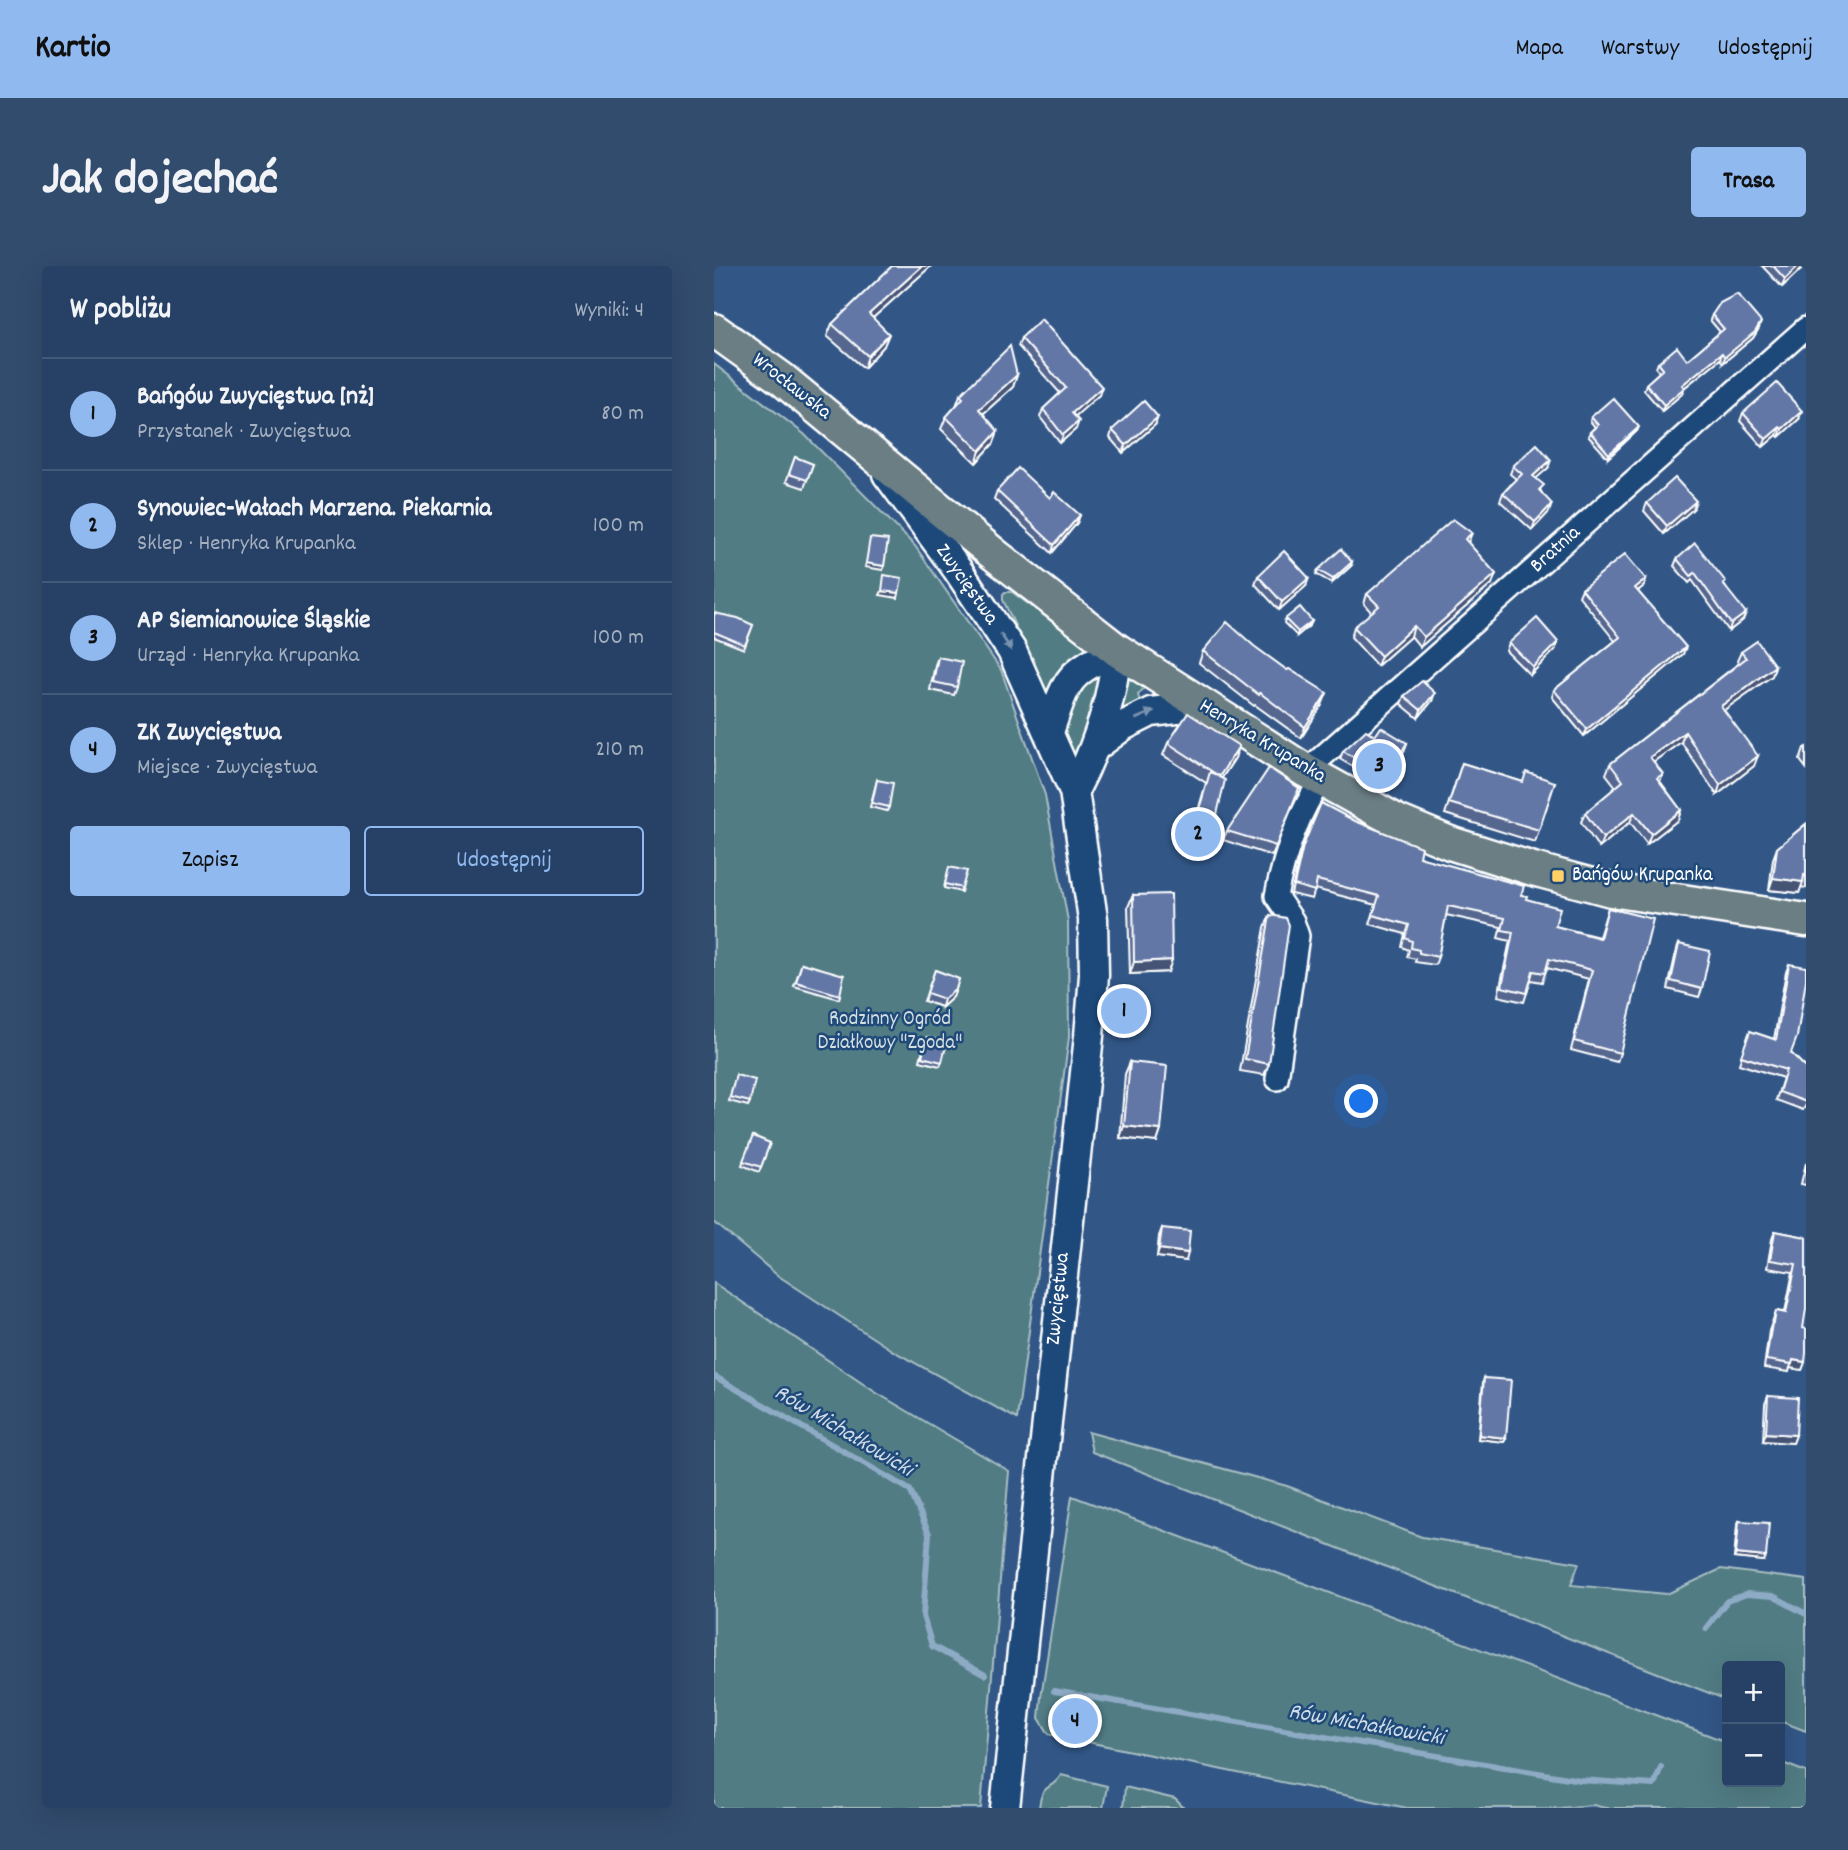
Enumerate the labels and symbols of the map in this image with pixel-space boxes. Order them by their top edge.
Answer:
street label: Wrocławska [745,346,838,428]
street label: Bratnia [1524,518,1589,581]
street label: Zwycięstwa [927,538,1006,633]
one-way arrow [999,632,1012,652]
street label: Henryka Krupanka [1193,692,1332,792]
one-way arrow [1135,710,1156,721]
pin: 3 [1356,740,1402,792]
pin: 2 [1175,808,1221,860]
place label: Bańgów Krupanka [1572,861,1714,891]
marker: Bańgów Krupanka [1550,868,1566,884]
pin: 1 [1101,985,1147,1037]
park label: Rodzinny Ogród Działkowy "Zgoda" [817,1005,963,1059]
your location [1344,1084,1378,1118]
street label: Zwycięstwa [1039,1250,1079,1347]
water label: Rów Michałkowicki [767,1377,922,1489]
pin: 4 [1052,1695,1098,1747]
water label: Rów Michałkowicki [1286,1696,1450,1757]

